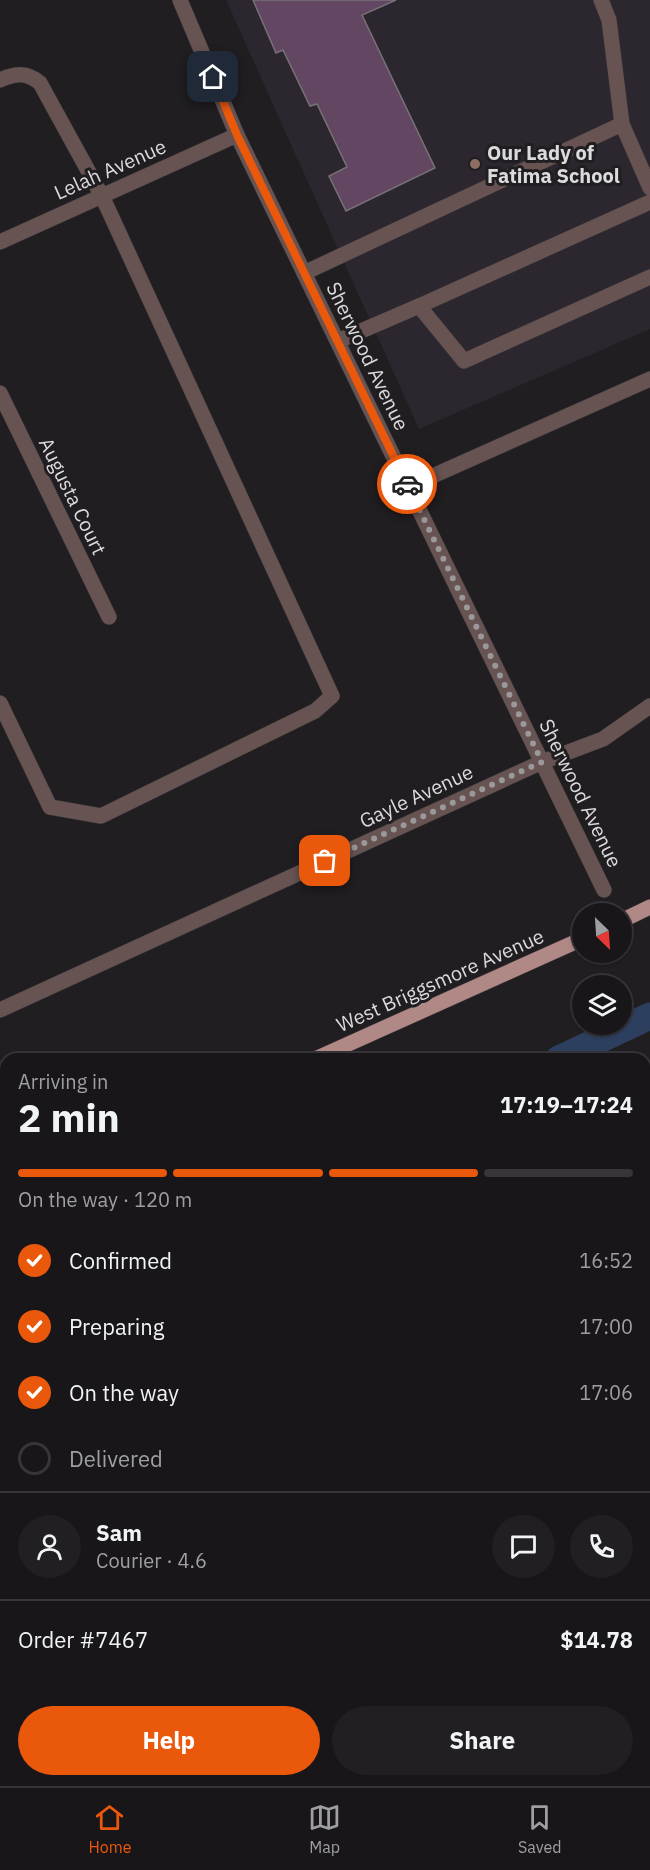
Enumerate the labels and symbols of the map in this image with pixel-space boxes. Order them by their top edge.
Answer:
pin [187,51,238,102]
street label: Lelah Avenue [50,132,170,206]
place label: Our Lady of Fatima School [487,139,620,189]
marker: Our Lady of Fatima School [468,157,482,171]
street label: Sherwood Avenue [320,277,416,435]
street label: Augusta Court [33,433,113,559]
courier [377,454,437,514]
street label: Sherwood Avenue [533,714,629,872]
street label: Gayle Avenue [355,758,477,834]
pin [299,835,350,886]
north arrow [572,903,632,963]
street label: West Briggsmore Avenue [332,922,548,1038]

